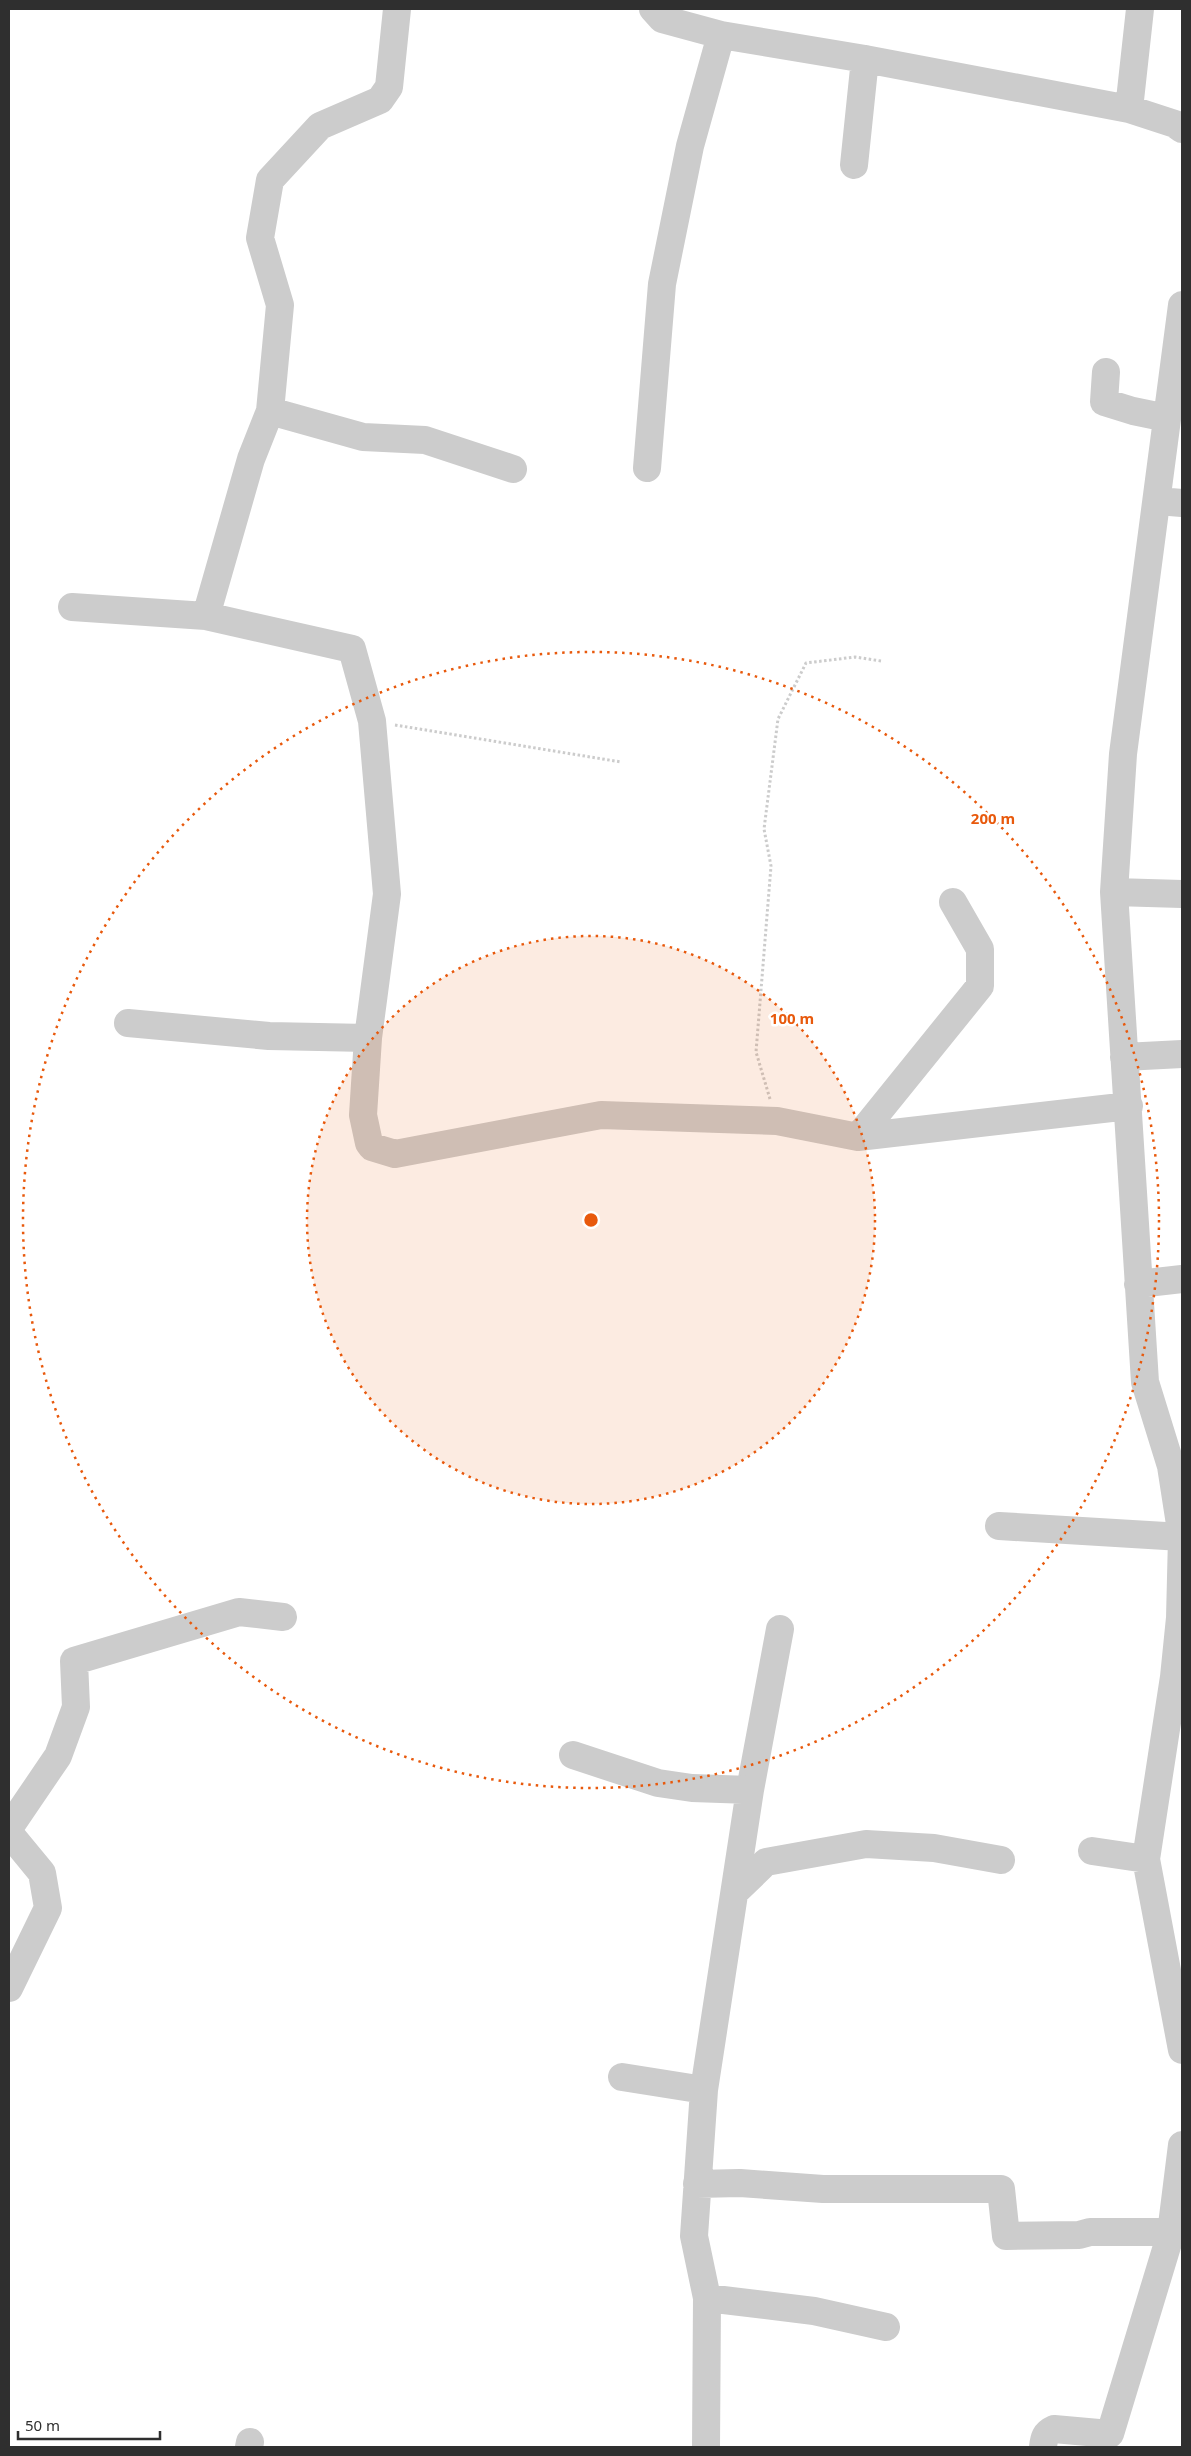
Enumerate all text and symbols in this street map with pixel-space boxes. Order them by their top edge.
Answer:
text: 200 m [971,808,1015,828]
text: 100 m [770,1008,814,1028]
centre of rings [582,1211,600,1229]
scale bar [18,2408,160,2440]
text: 50 m [25,2415,60,2435]

